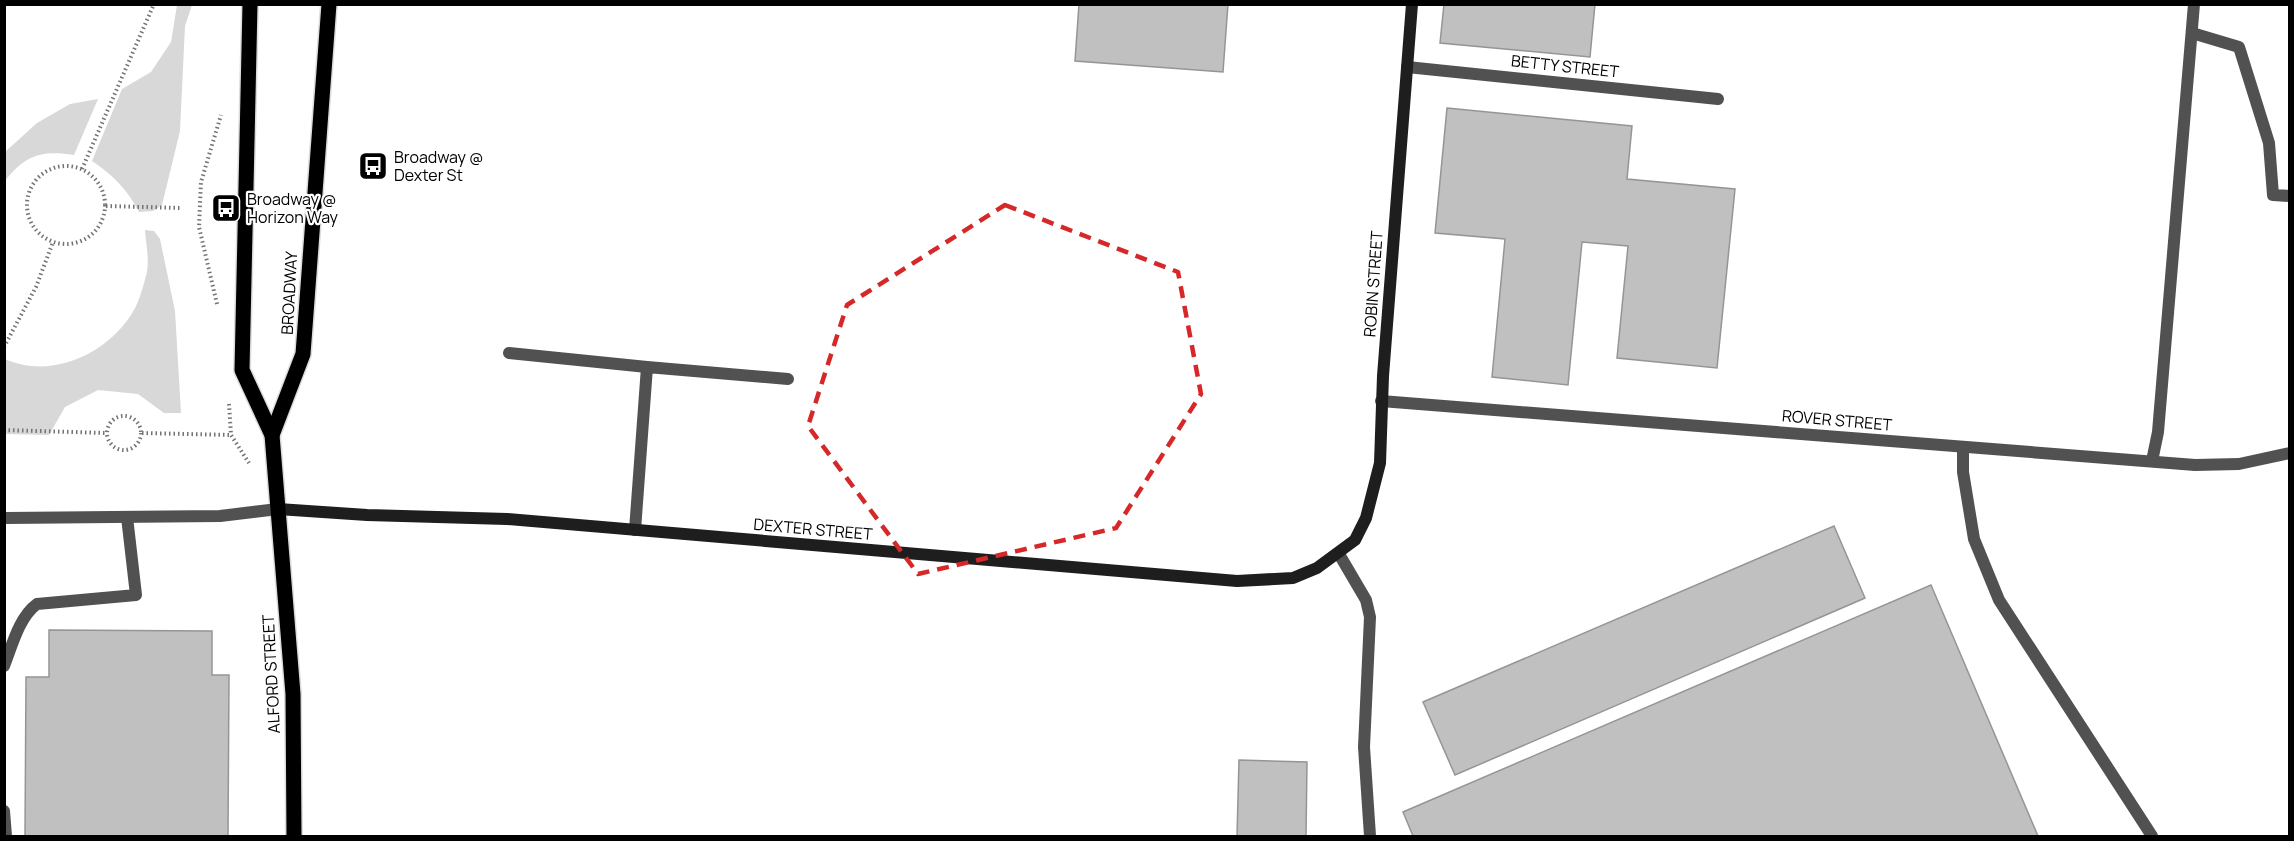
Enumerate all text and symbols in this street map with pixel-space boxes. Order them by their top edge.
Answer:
street label: BETTY STREET [1510,49,1620,83]
place label: Broadway @ Dexter St [394,146,484,186]
bus stop icon: Broadway @ Dexter St [357,150,389,182]
place label: Broadway @ Horizon Way [247,188,339,228]
bus stop icon: Broadway @ Horizon Way [210,192,242,224]
street label: ROBIN STREET [1358,230,1388,338]
street label: BROADWAY [276,251,302,335]
street label: ROVER STREET [1781,404,1893,436]
street label: DEXTER STREET [753,513,874,545]
street label: ALFORD STREET [257,613,285,734]

